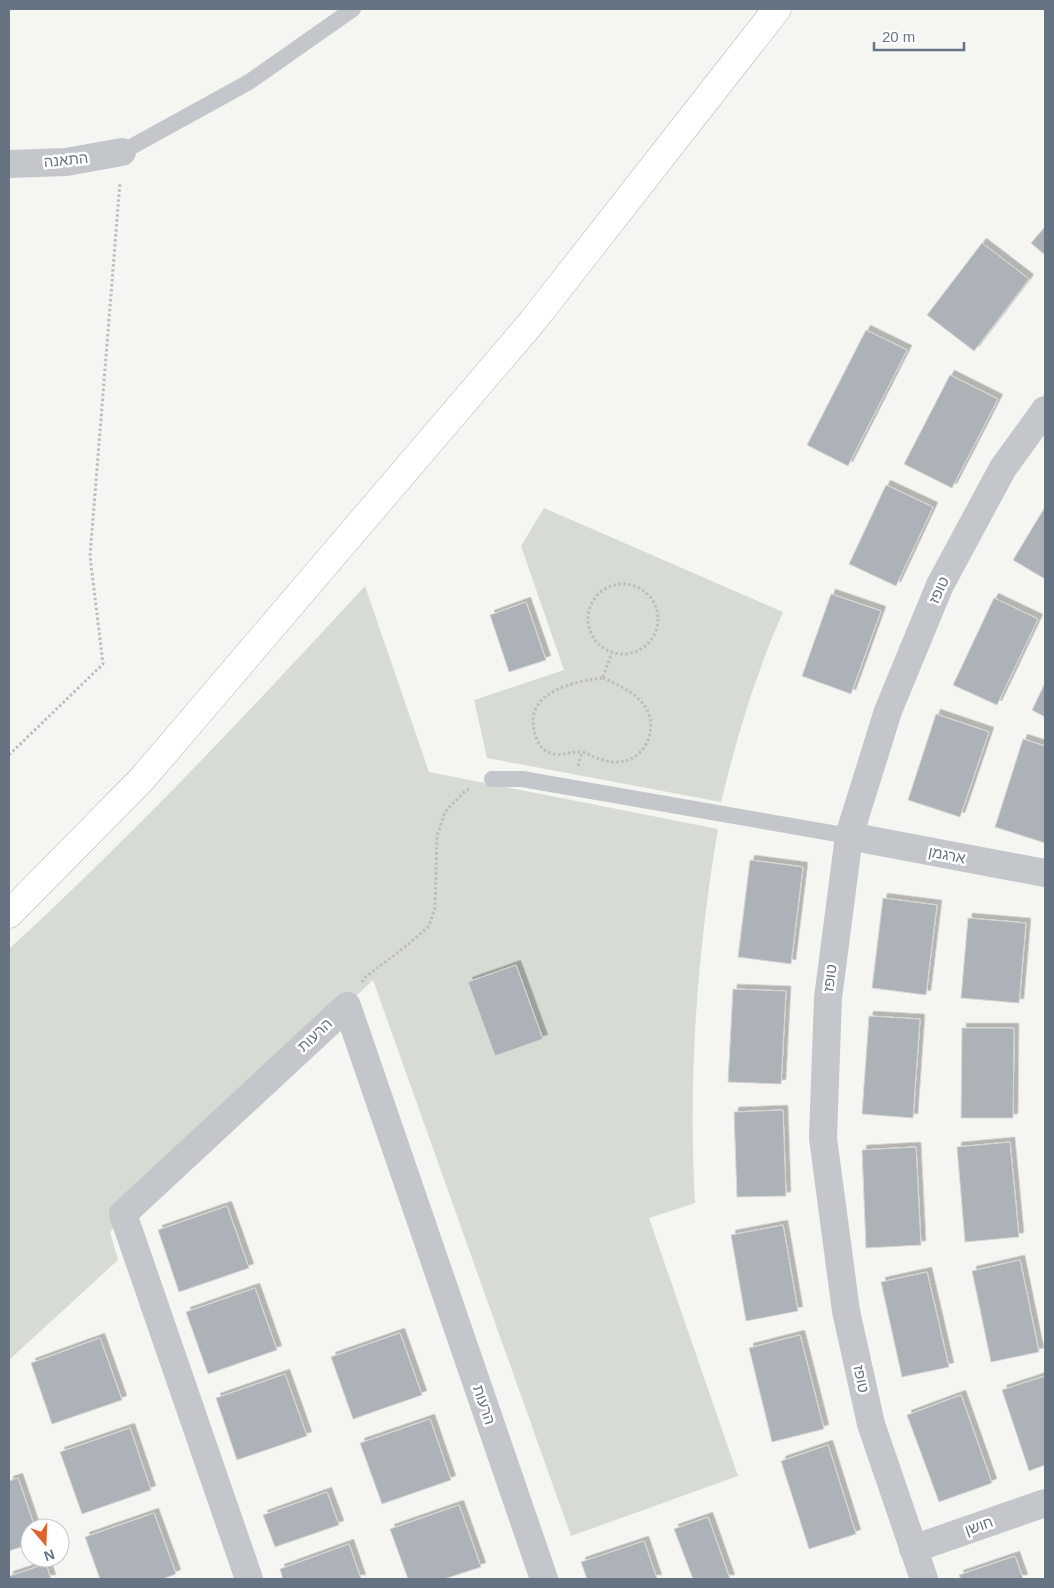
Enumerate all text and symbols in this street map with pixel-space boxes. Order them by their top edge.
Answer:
scale bar [874,20,964,52]
text: 20 m [882,28,915,45]
street label: התאנה [43,149,89,170]
street label: טופז [925,574,952,606]
street label: ארגמן [927,843,968,867]
street label: טופז [819,963,840,993]
street label: הרעות [294,1015,335,1055]
street label: טופז [850,1364,873,1394]
street label: הרעות [470,1383,499,1427]
street label: חושן [963,1513,995,1538]
north arrow [20,1518,70,1568]
text: N [42,1546,57,1565]

